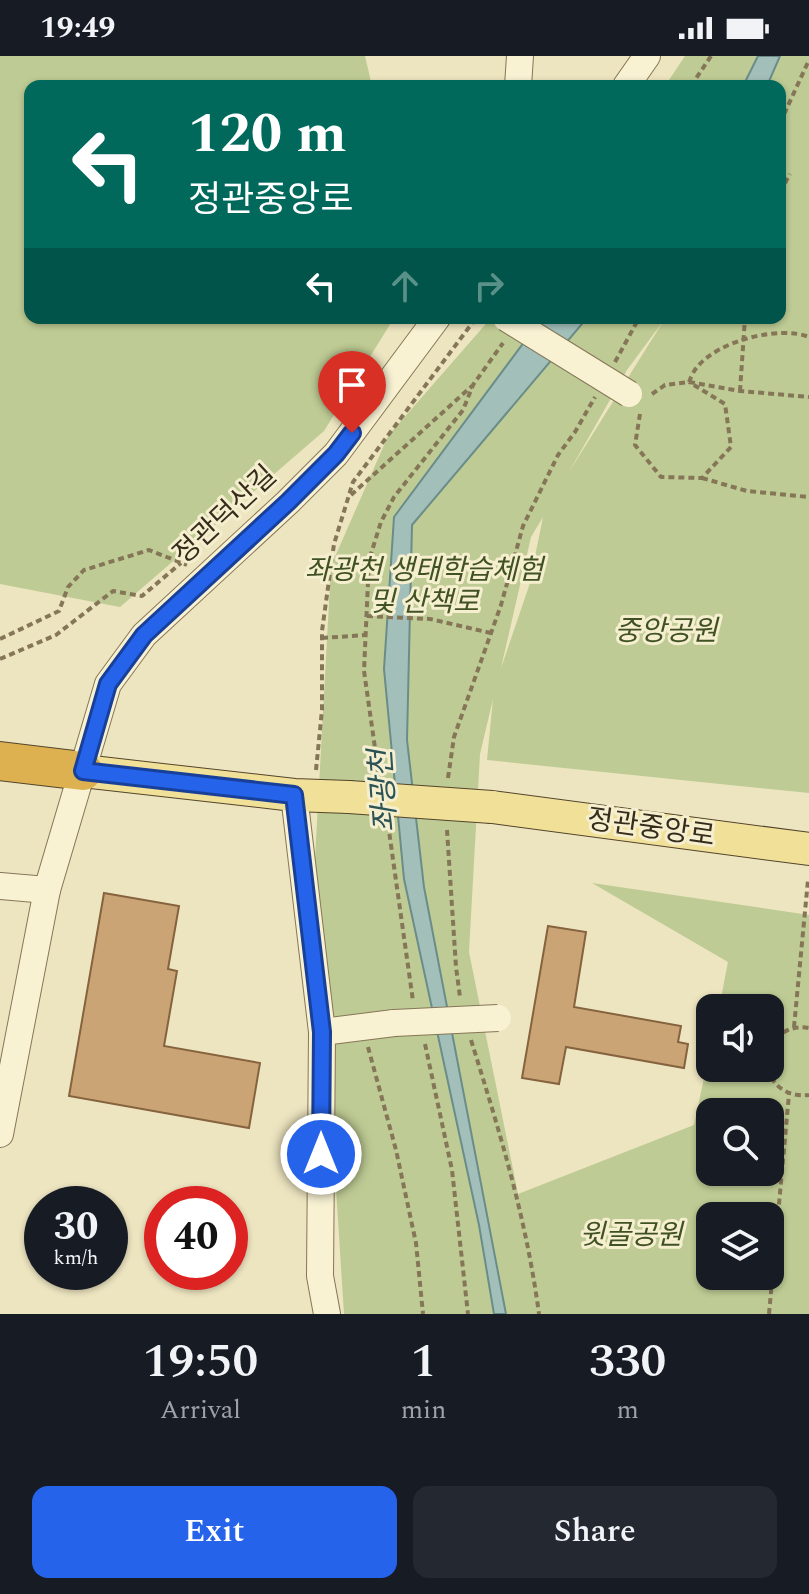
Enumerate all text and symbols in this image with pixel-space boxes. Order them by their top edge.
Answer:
text: 19:49 [40,5,115,51]
text: 120 m [188,92,347,177]
icon: left [56,112,160,216]
text: 정관중앙로 [188,173,354,228]
icon: left [299,264,343,308]
icon: ahead [383,264,427,308]
icon: right [467,264,511,308]
pin [318,351,386,433]
icon: arrive [330,363,374,407]
street label: 정관덕산길 [163,455,287,575]
park label: 좌광천 생태학습체험 및 산책로 [305,549,546,624]
park label: 중앙공원 [614,610,720,653]
water label: 좌광천 [358,745,410,834]
street label: 정관중앙로 [584,798,718,858]
map controls [696,994,784,1290]
button: sound [696,994,784,1082]
button: search [696,1098,784,1186]
position arrow [279,1112,363,1196]
speed limit sign: 40 [144,1186,248,1290]
text: 30 [54,1197,98,1258]
button: layers [696,1202,784,1290]
park label: 윗골공원 [579,1214,685,1257]
text: km/h [54,1243,99,1273]
text: 19:50 [143,1325,258,1398]
text: 1 [411,1325,436,1398]
text: 330 [589,1325,666,1398]
text: Arrival [160,1390,241,1430]
text: min [401,1390,446,1430]
text: m [616,1390,639,1430]
button: Exit [32,1486,397,1578]
button: Share [413,1486,777,1578]

